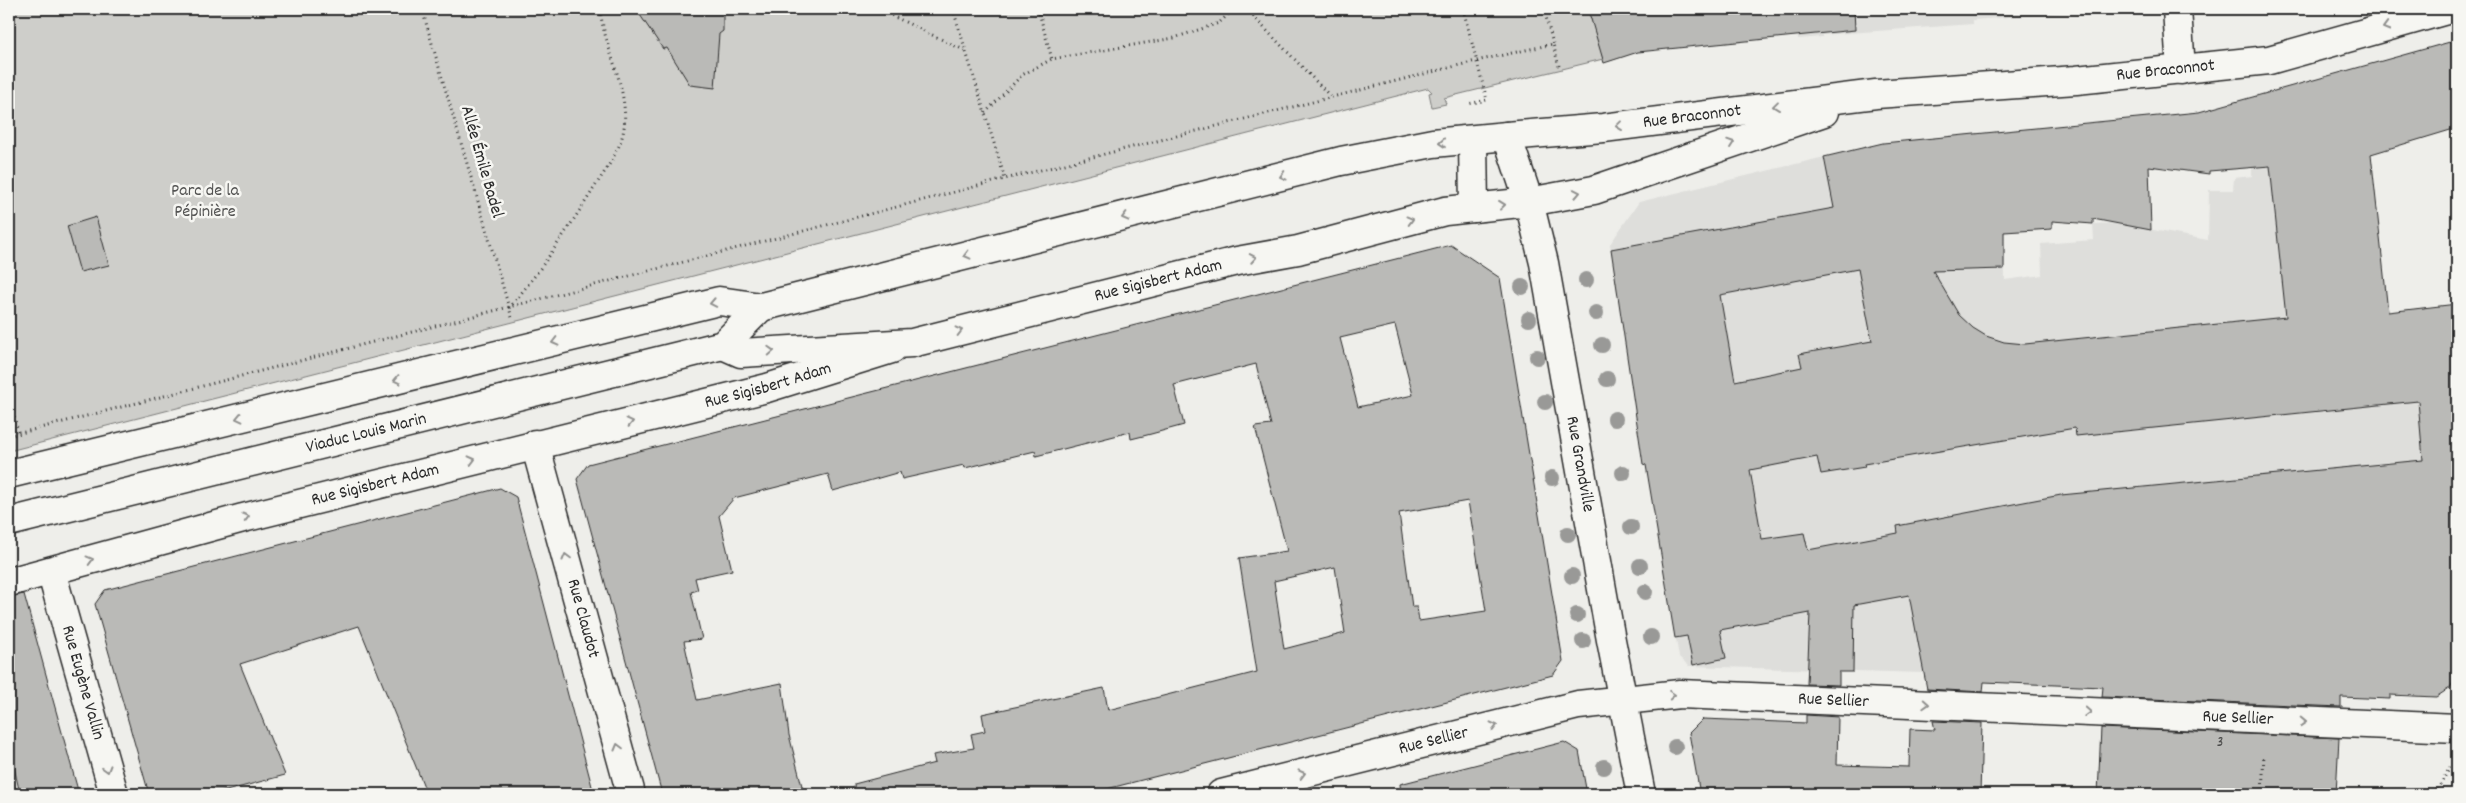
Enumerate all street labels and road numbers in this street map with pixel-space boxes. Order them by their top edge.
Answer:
street label: Rue Braconnot [2115,53,2216,88]
street label: Rue Braconnot [1641,98,1743,135]
street label: Allée Émile Badel [453,103,509,222]
street label: Rue Sigisbert Adam [1092,253,1225,309]
street label: Rue Sigisbert Adam [702,356,835,416]
street label: Viaduc Louis Marin [303,406,429,460]
street label: Rue Grandville [1559,414,1601,514]
street label: Rue Sigisbert Adam [309,457,442,513]
street label: Rue Claudot [560,576,606,661]
street label: Rue Eugène Vallin [54,622,111,743]
street label: Rue Sellier [1797,687,1870,715]
street label: Rue Sellier [2202,704,2274,732]
street label: Rue Sellier [1396,720,1471,762]

